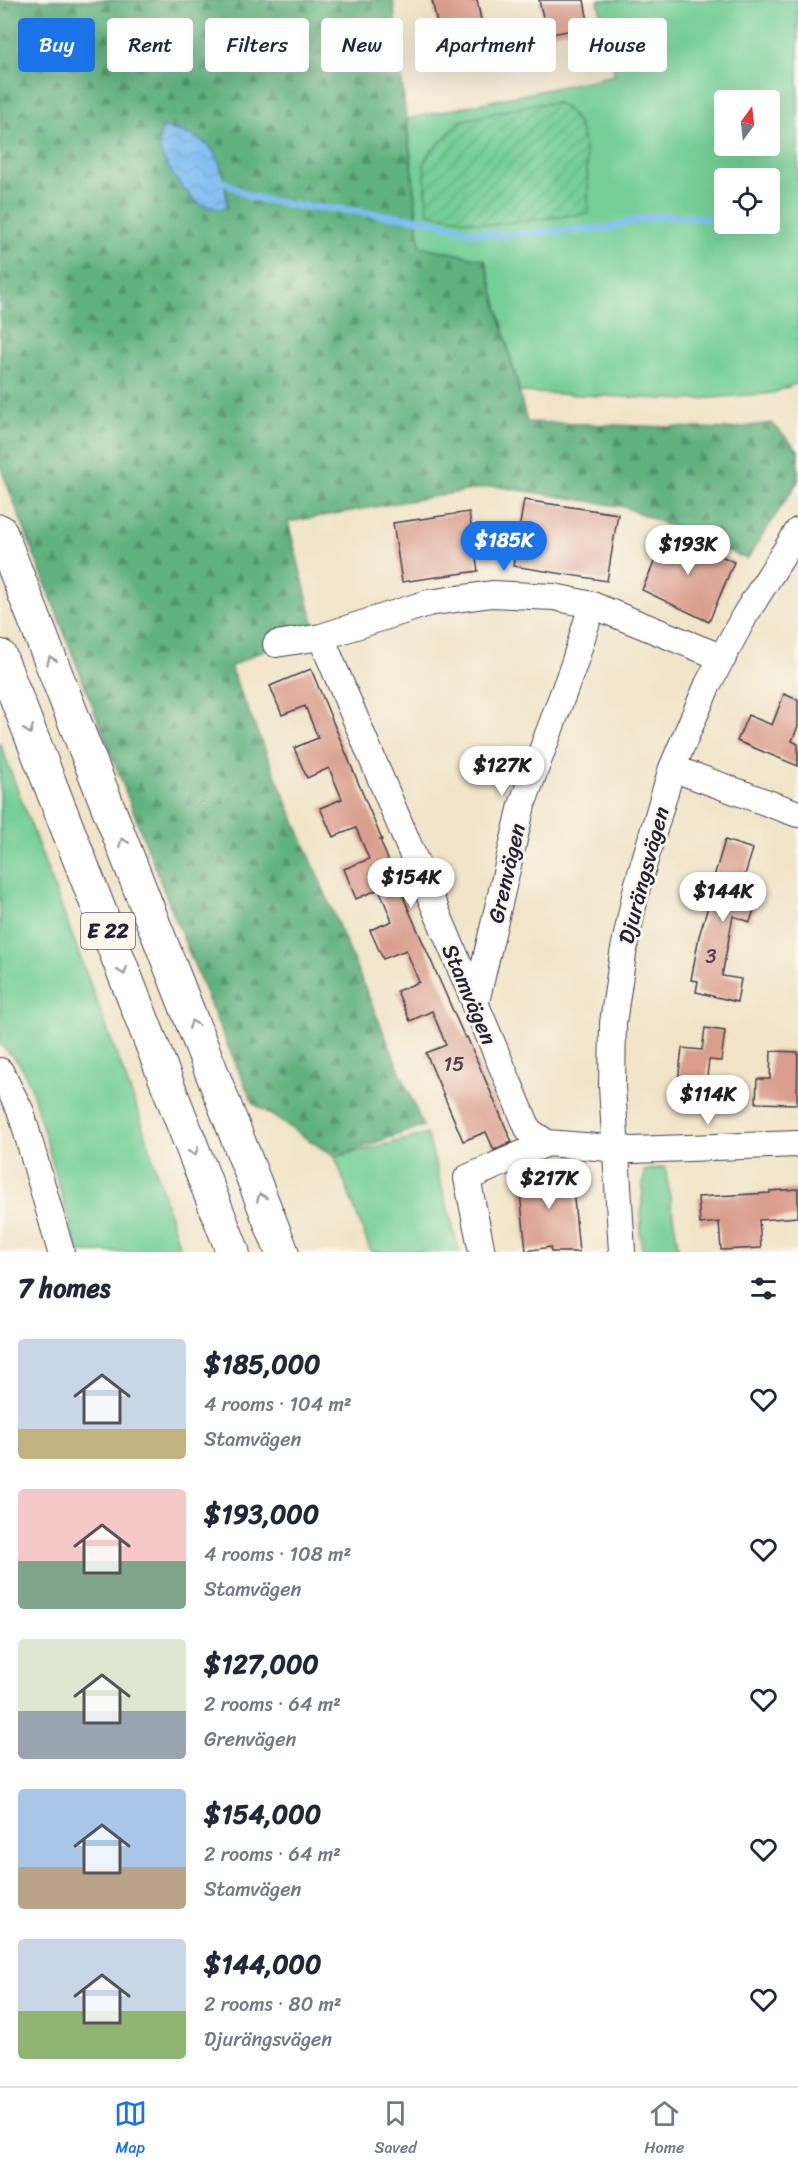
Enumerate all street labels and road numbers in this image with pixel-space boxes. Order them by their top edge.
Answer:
street label: Djurängsvägen [606,802,681,948]
street label: Grenvägen [476,819,537,927]
road number: E 22 [81,913,135,949]
street label: Stamvägen [431,937,508,1051]

